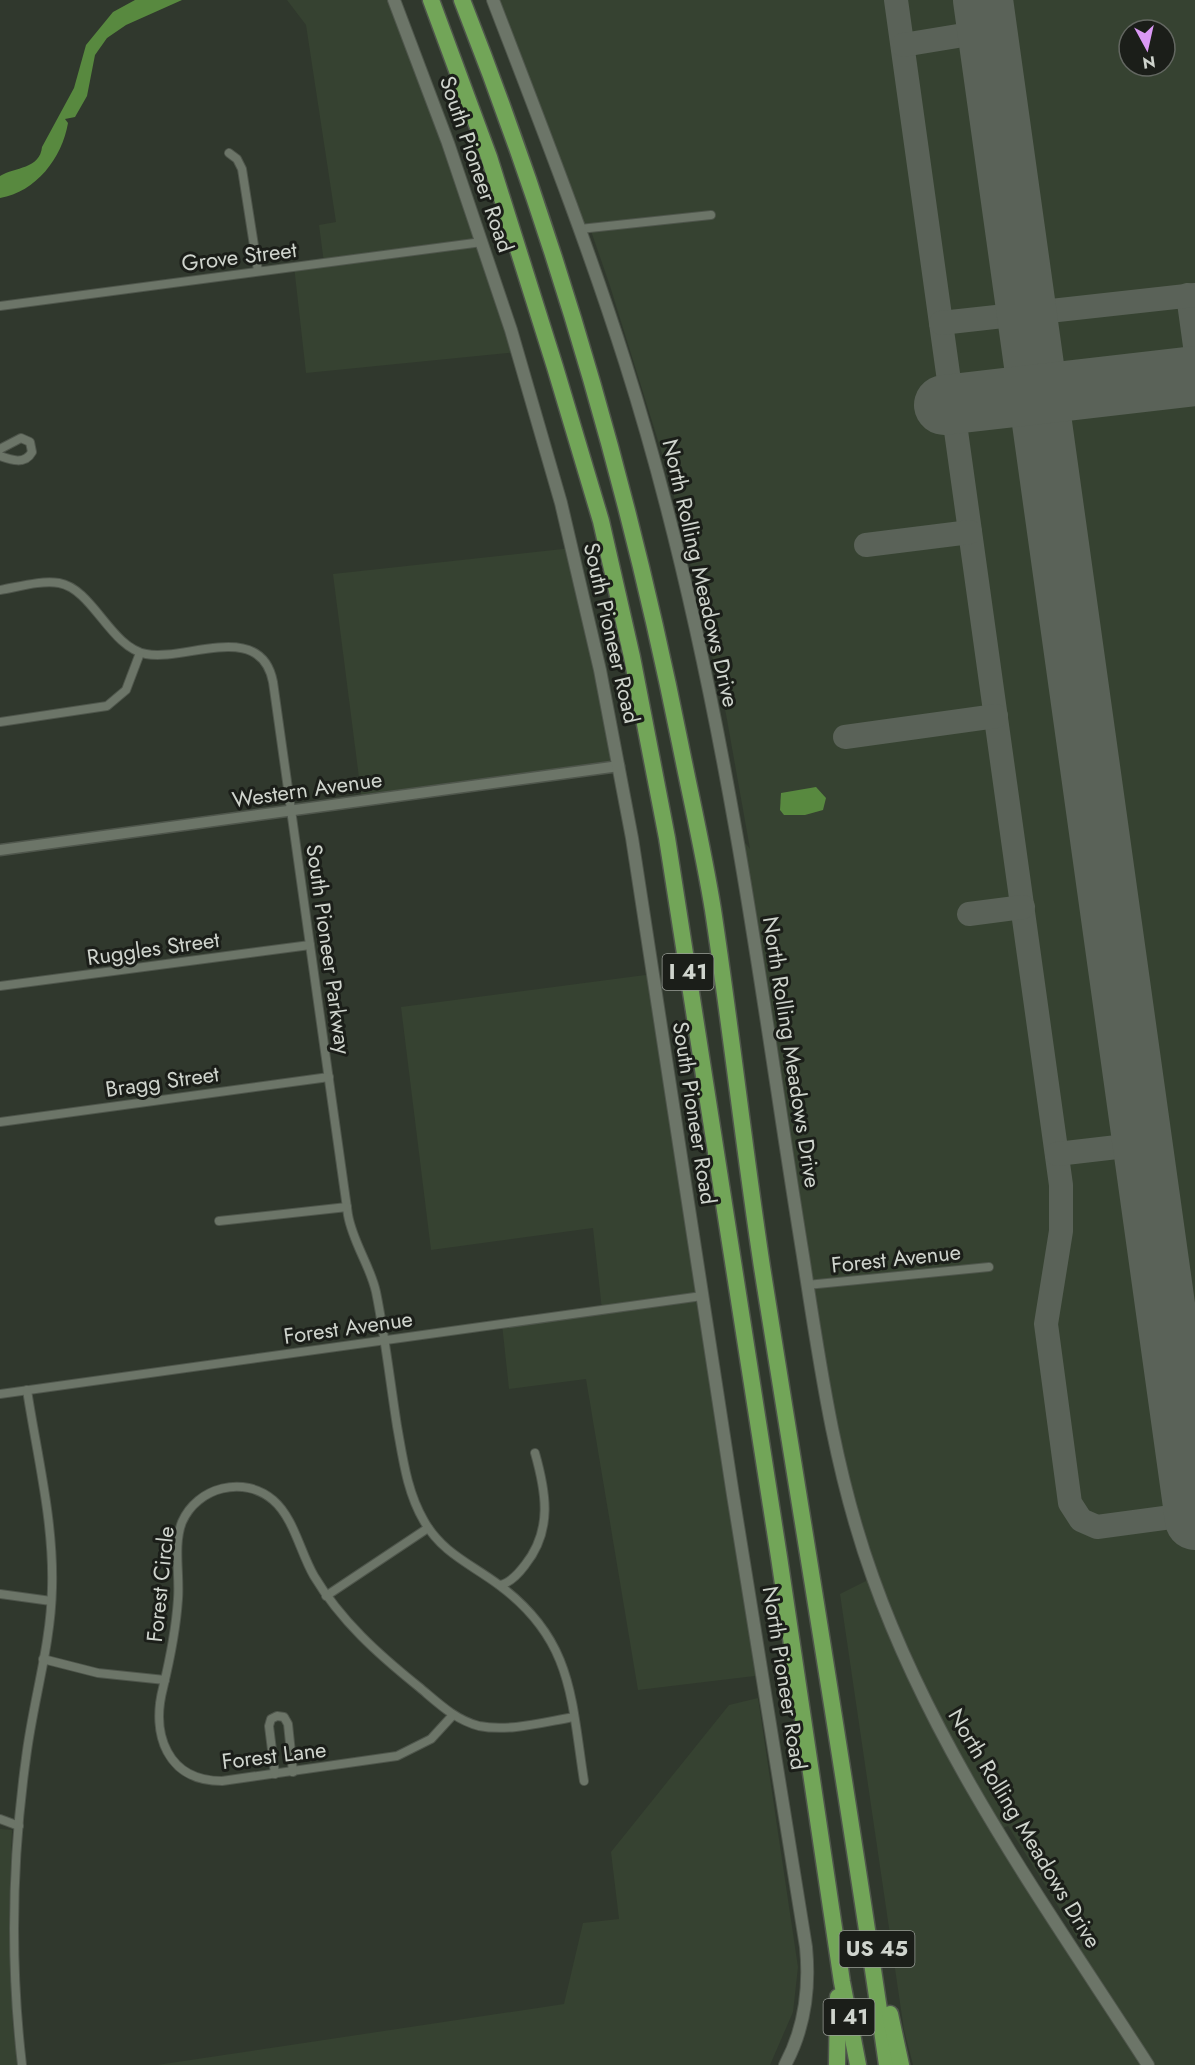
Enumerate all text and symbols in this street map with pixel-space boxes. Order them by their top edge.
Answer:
north arrow [1117,18,1177,78]
text: N [1141,50,1157,75]
street label: South Pioneer Road [432,71,522,257]
street label: Grove Street [180,233,299,279]
street label: North Rolling Meadows Drive [655,436,747,710]
street label: South Pioneer Road [576,539,648,727]
street label: Western Avenue [230,763,384,815]
street label: South Pioneer Parkway [298,842,360,1056]
street label: North Rolling Meadows Drive [755,914,829,1190]
street label: Ruggles Street [85,923,222,973]
road number: I 41 [662,954,714,990]
street label: South Pioneer Road [665,1019,725,1207]
street label: Bragg Street [103,1057,222,1105]
street label: Forest Avenue [830,1235,962,1281]
street label: Forest Avenue [281,1302,415,1352]
street label: Forest Circle [138,1524,182,1644]
street label: North Pioneer Road [755,1584,815,1772]
street label: North Rolling Meadows Drive [941,1702,1109,1954]
street label: Forest Lane [220,1733,328,1777]
road number: US 45 [840,1931,914,1967]
road number: I 41 [824,1999,874,2035]

